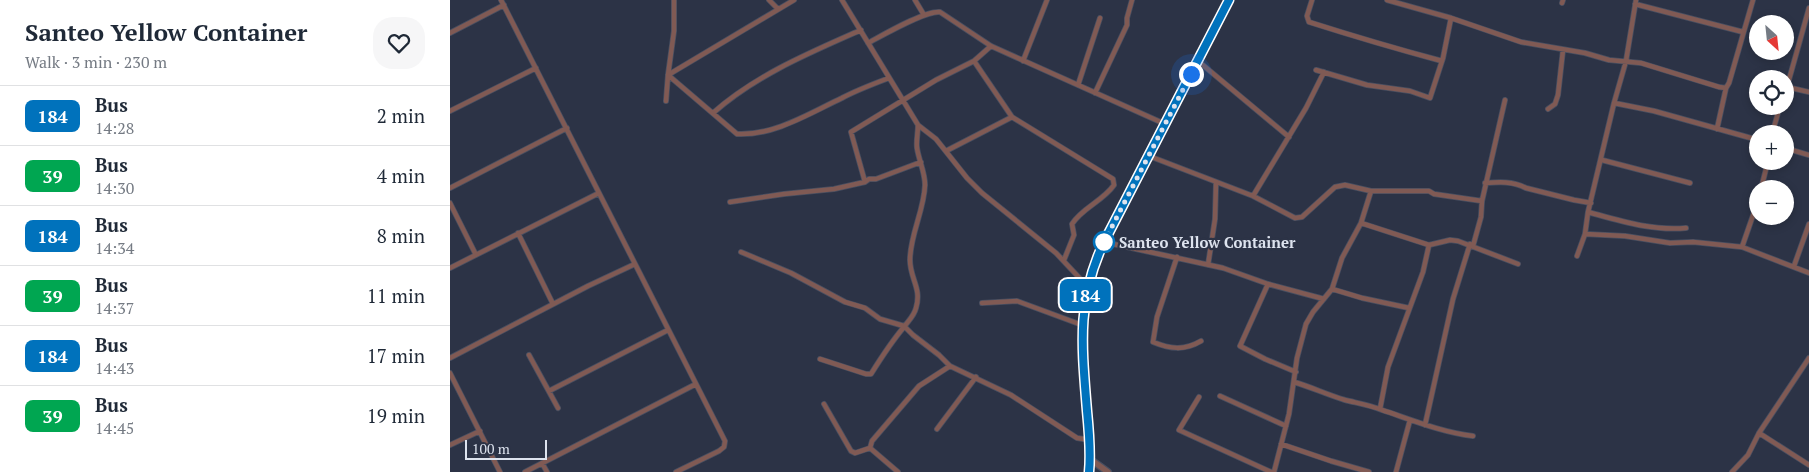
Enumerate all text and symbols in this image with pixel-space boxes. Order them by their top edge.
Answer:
north arrow [1749,15,1794,60]
map controls [1749,15,1794,225]
text: Santeo Yellow Container [25,16,307,48]
button: heart [373,17,425,69]
text: Walk · 3 min · 230 m [25,51,167,73]
your location [1179,62,1204,87]
button: locate [1749,70,1794,115]
text: Bus [95,92,128,117]
text: 2 min [377,103,425,128]
text: 184 [37,104,68,128]
text: 14:28 [95,117,134,139]
button: + [1749,125,1794,170]
text: Bus [95,152,128,177]
text: 4 min [377,163,425,188]
text: 39 [42,164,63,188]
text: 14:30 [95,177,134,199]
button: − [1749,180,1794,225]
text: Bus [95,212,128,237]
text: 8 min [377,223,425,248]
text: 184 [37,224,68,248]
marker: Santeo Yellow Container [1093,231,1115,253]
place label: Santeo Yellow Container [1119,232,1296,252]
text: 14:34 [95,237,134,259]
text: Bus [95,272,128,297]
line badge: 184 [1056,279,1114,311]
text: 11 min [367,283,425,308]
text: 184 [1070,283,1100,307]
text: 39 [42,284,63,308]
text: 14:37 [95,297,134,319]
text: Bus [95,332,128,357]
text: 17 min [367,343,425,368]
text: 184 [37,344,68,368]
text: 14:43 [95,357,134,379]
text: Bus [95,392,128,417]
text: 19 min [367,403,425,428]
text: 39 [42,404,63,428]
text: 14:45 [95,417,134,439]
scale bar [465,437,548,460]
text: 100 m [472,439,510,458]

